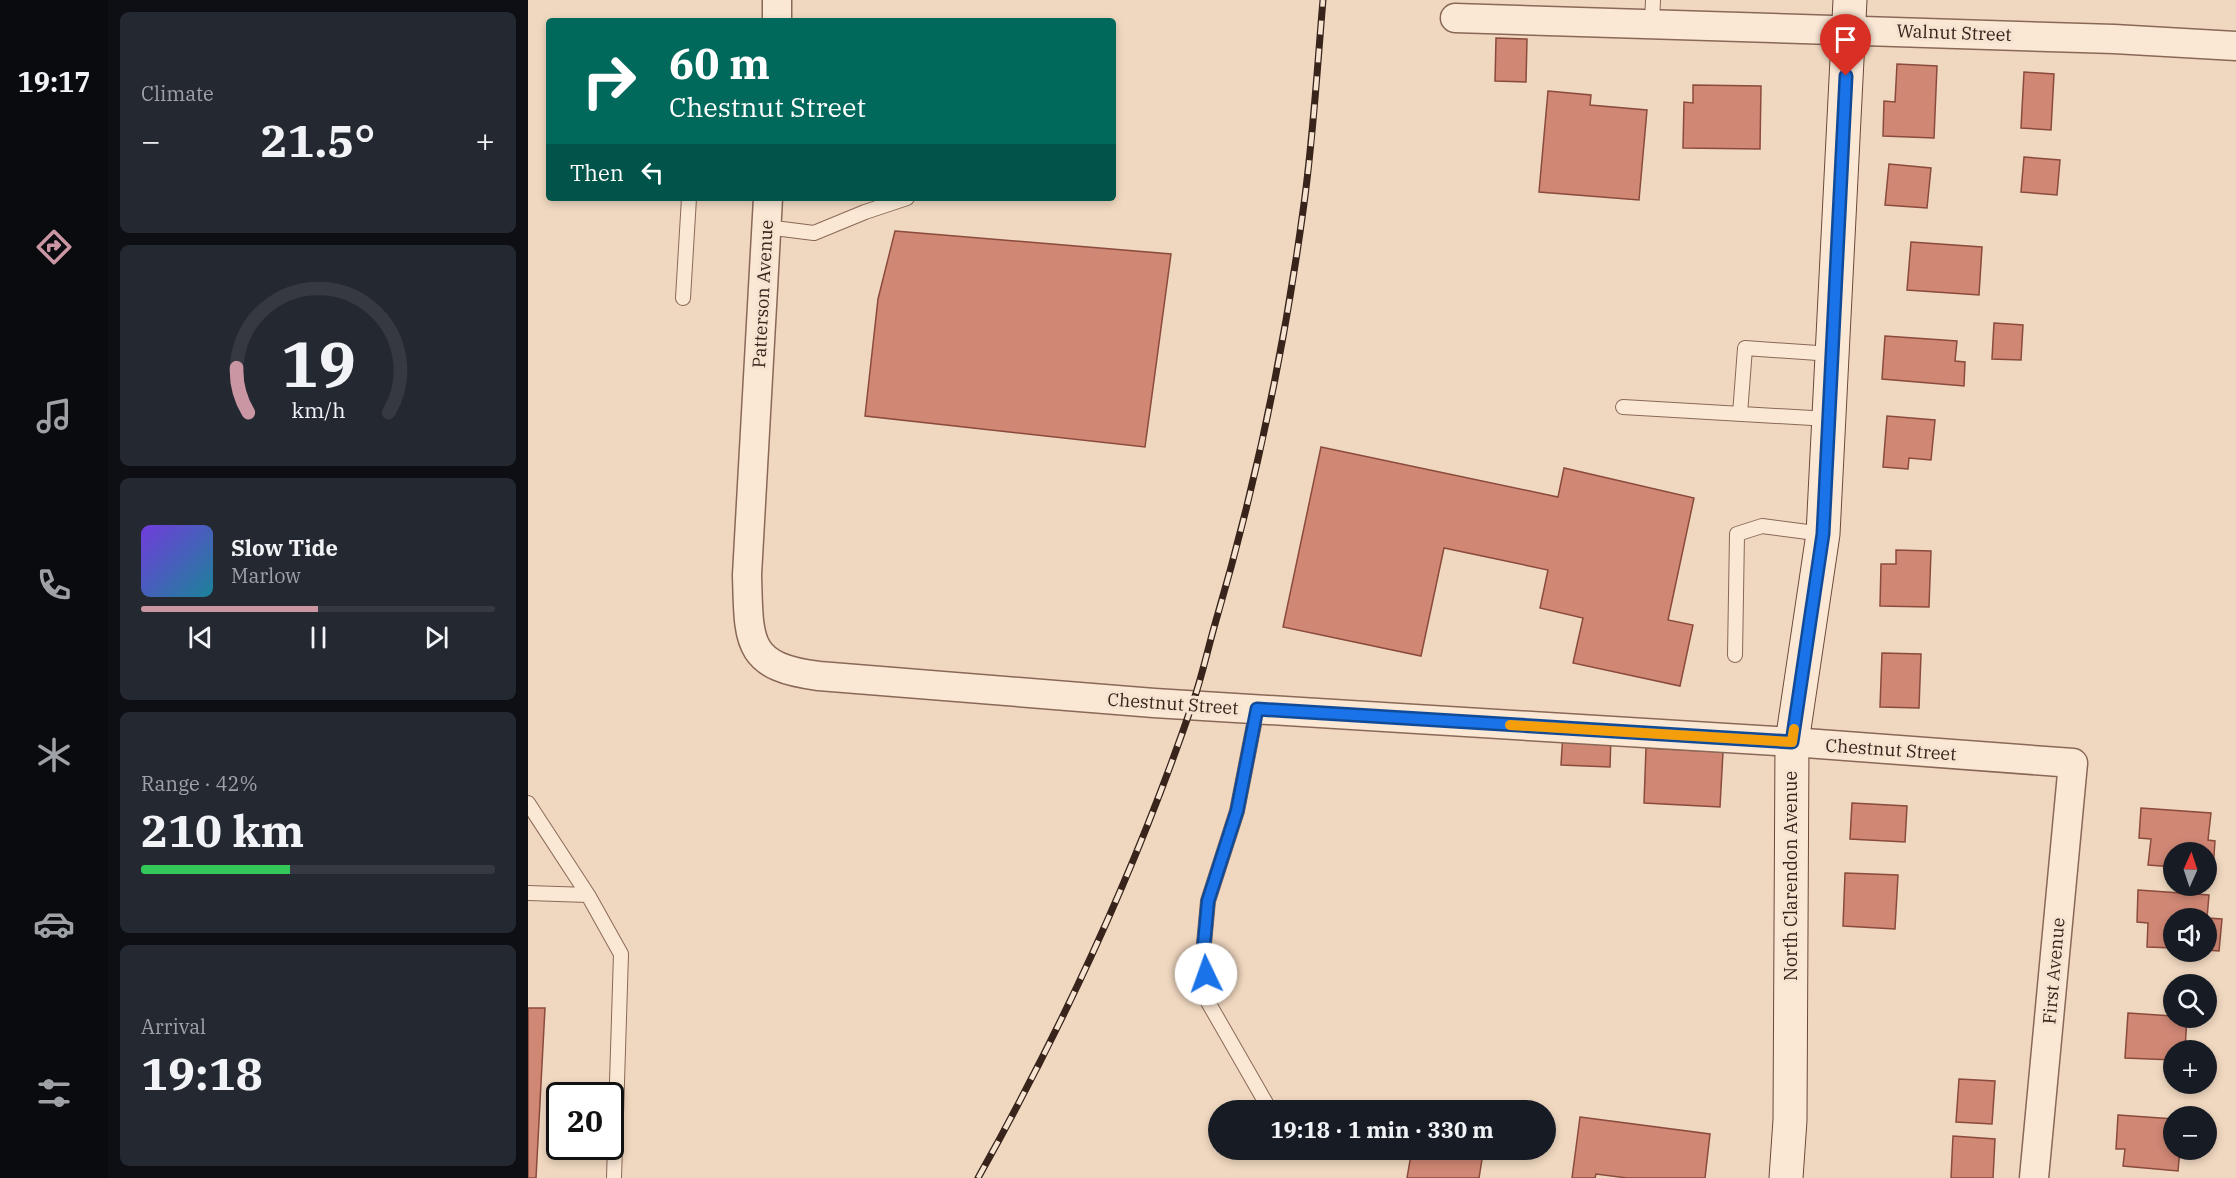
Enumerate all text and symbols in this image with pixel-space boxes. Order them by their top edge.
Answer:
pin [1820,14,1871,76]
street label: Walnut Street [1896,19,2012,46]
icon: arrive [1829,23,1862,56]
text: 60 m [669,36,770,91]
icon: right [570,42,648,120]
text: 19:17 [18,64,90,99]
text: Climate [141,80,214,107]
text: Chestnut Street [669,89,866,124]
text: 21.5° [261,111,375,169]
text: − [141,119,161,162]
text: + [475,119,495,162]
icon: left [636,156,669,189]
text: Then [570,158,624,187]
street label: Patterson Avenue [747,219,778,369]
icon: directions [33,226,75,268]
text: 19 [281,323,355,404]
icon: music [33,395,75,437]
text: km/h [291,396,345,424]
text: Slow Tide [231,533,338,562]
text: Marlow [231,562,301,589]
icon: phone [33,564,75,606]
icon: previous [184,621,217,654]
icon: pause [302,621,335,654]
icon: next [420,621,453,654]
street label: Chestnut Street [1107,687,1239,720]
street label: Chestnut Street [1825,733,1957,766]
icon: climate [33,734,75,776]
text: Range · 42% [141,770,258,797]
street label: North Clarendon Avenue [1779,771,1802,981]
text: 210 km [141,801,304,859]
north arrow [2163,842,2217,896]
map controls [2163,842,2217,1160]
icon: car [33,903,75,945]
button: sound [2163,908,2217,962]
street label: First Avenue [2037,917,2070,1025]
position arrow [1174,942,1238,1006]
button: search [2163,974,2217,1028]
text: Arrival [141,1013,206,1040]
button: + [2163,1040,2217,1094]
text: 19:18 [141,1044,263,1102]
icon: filters [33,1072,75,1114]
speed limit sign: 20 [546,1082,624,1160]
button: − [2163,1106,2217,1160]
text: 19:18 · 1 min · 330 m [1270,1115,1494,1144]

